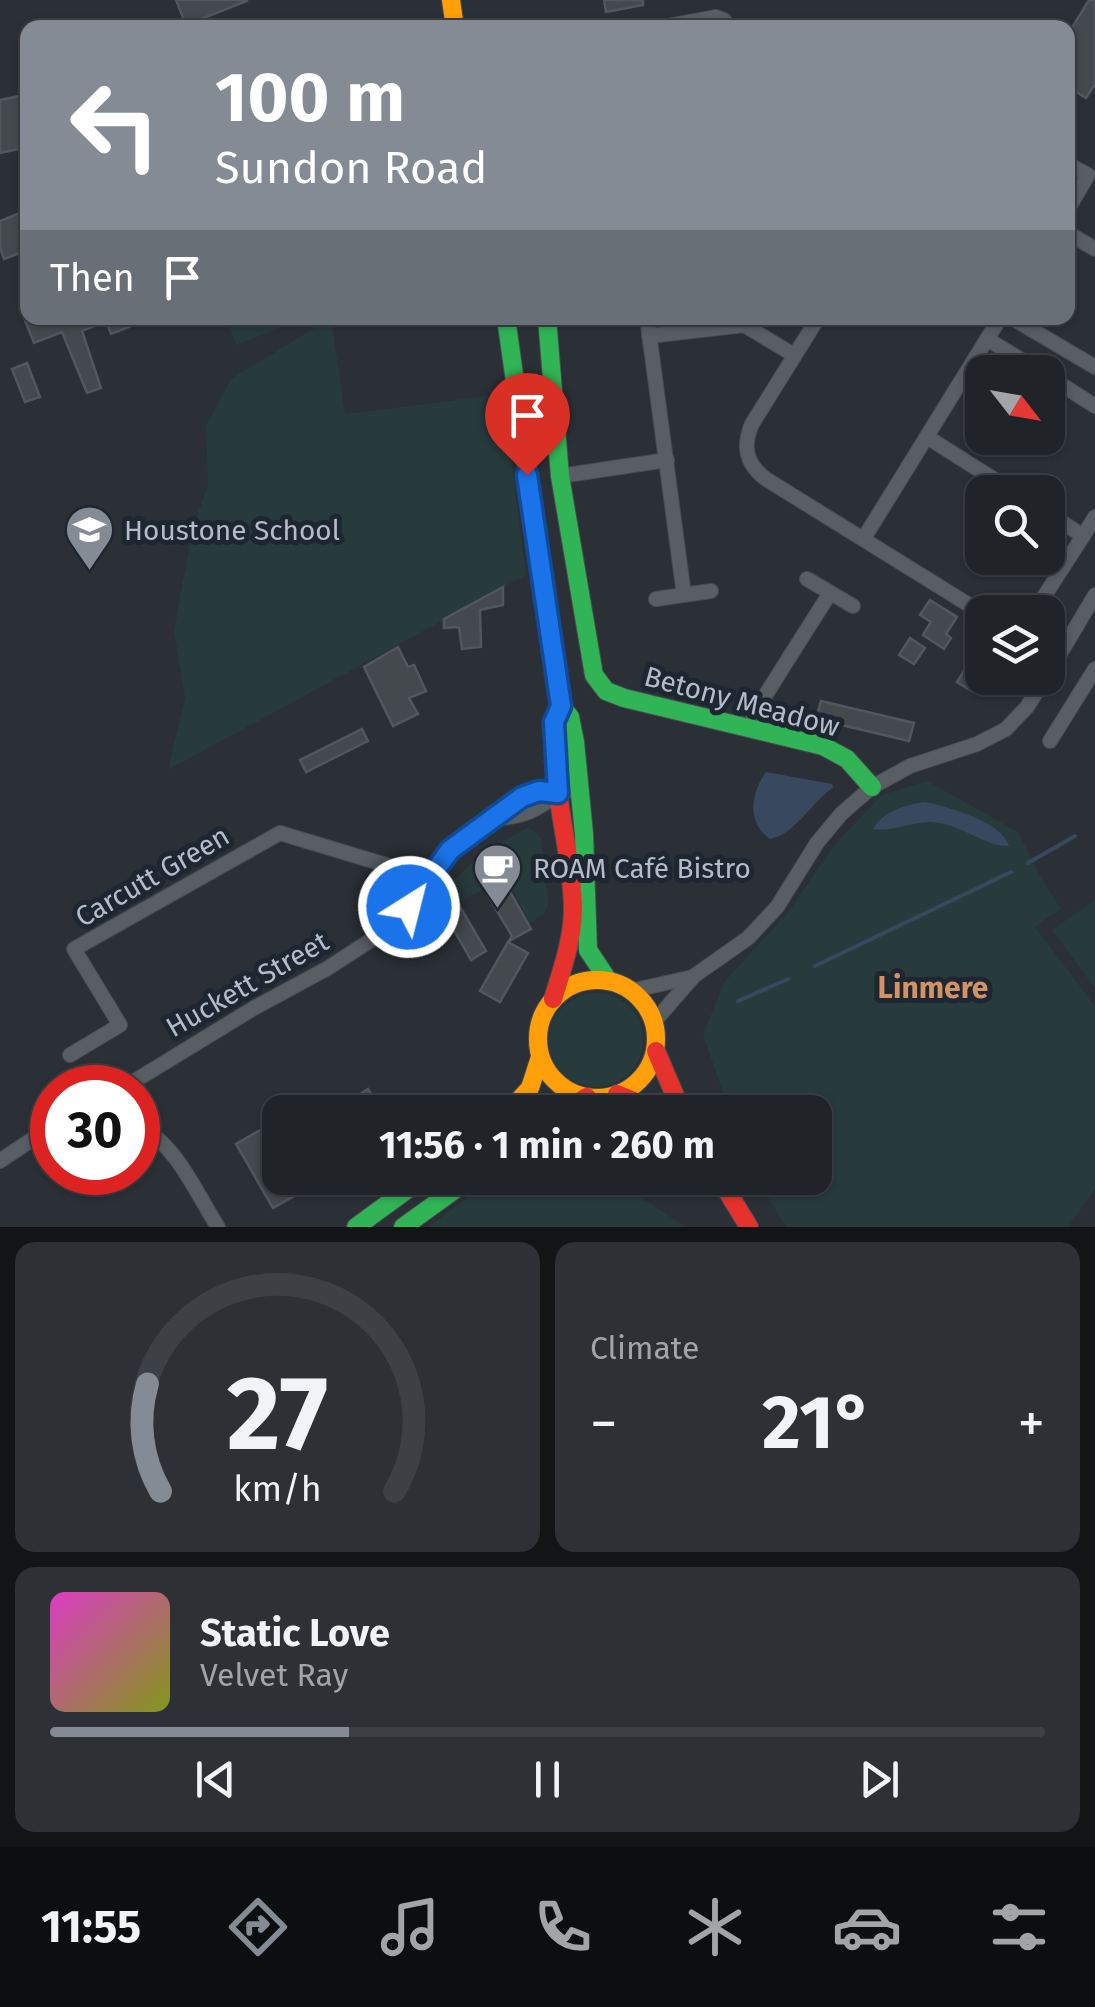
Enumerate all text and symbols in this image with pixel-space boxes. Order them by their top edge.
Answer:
text: 100 m [215,56,405,140]
icon: left [50,60,180,190]
text: Sundon Road [215,141,487,195]
icon: arrive [155,250,210,305]
text: Then [50,255,135,301]
north arrow [965,355,1065,455]
map controls [965,355,1065,695]
pin [485,373,570,476]
icon: arrive [500,388,555,443]
button: search [965,475,1065,575]
school or university icon: Houstone School [63,504,115,572]
place label: Houstone School [124,514,340,547]
button: layers [965,595,1065,695]
street label: Betony Meadow [641,660,843,743]
street label: Carcutt Green [69,819,235,934]
cafe icon: ROAM Café Bistro [472,842,524,910]
place label: ROAM Café Bistro [533,852,751,885]
position arrow [357,855,461,959]
street label: Huckett Street [160,924,335,1044]
district label: Linmere [878,970,988,1006]
speed limit sign: 30 [30,1065,160,1195]
text: 11:56 · 1 min · 260 m [379,1122,715,1168]
text: Climate [590,1329,699,1367]
text: 27 [227,1352,328,1477]
text: 21° [762,1378,873,1468]
text: − [590,1391,618,1457]
text: + [1018,1391,1045,1457]
text: km/h [233,1468,322,1510]
text: Static Love [200,1610,390,1656]
text: Velvet Ray [200,1656,348,1694]
icon: previous [188,1752,243,1807]
icon: pause [520,1752,575,1807]
icon: next [852,1752,907,1807]
icon: directions [223,1892,293,1962]
icon: music [375,1892,445,1962]
icon: phone [528,1892,598,1962]
icon: climate [680,1892,750,1962]
icon: car [832,1892,902,1962]
icon: filters [984,1892,1054,1962]
text: 11:55 [41,1900,141,1954]

